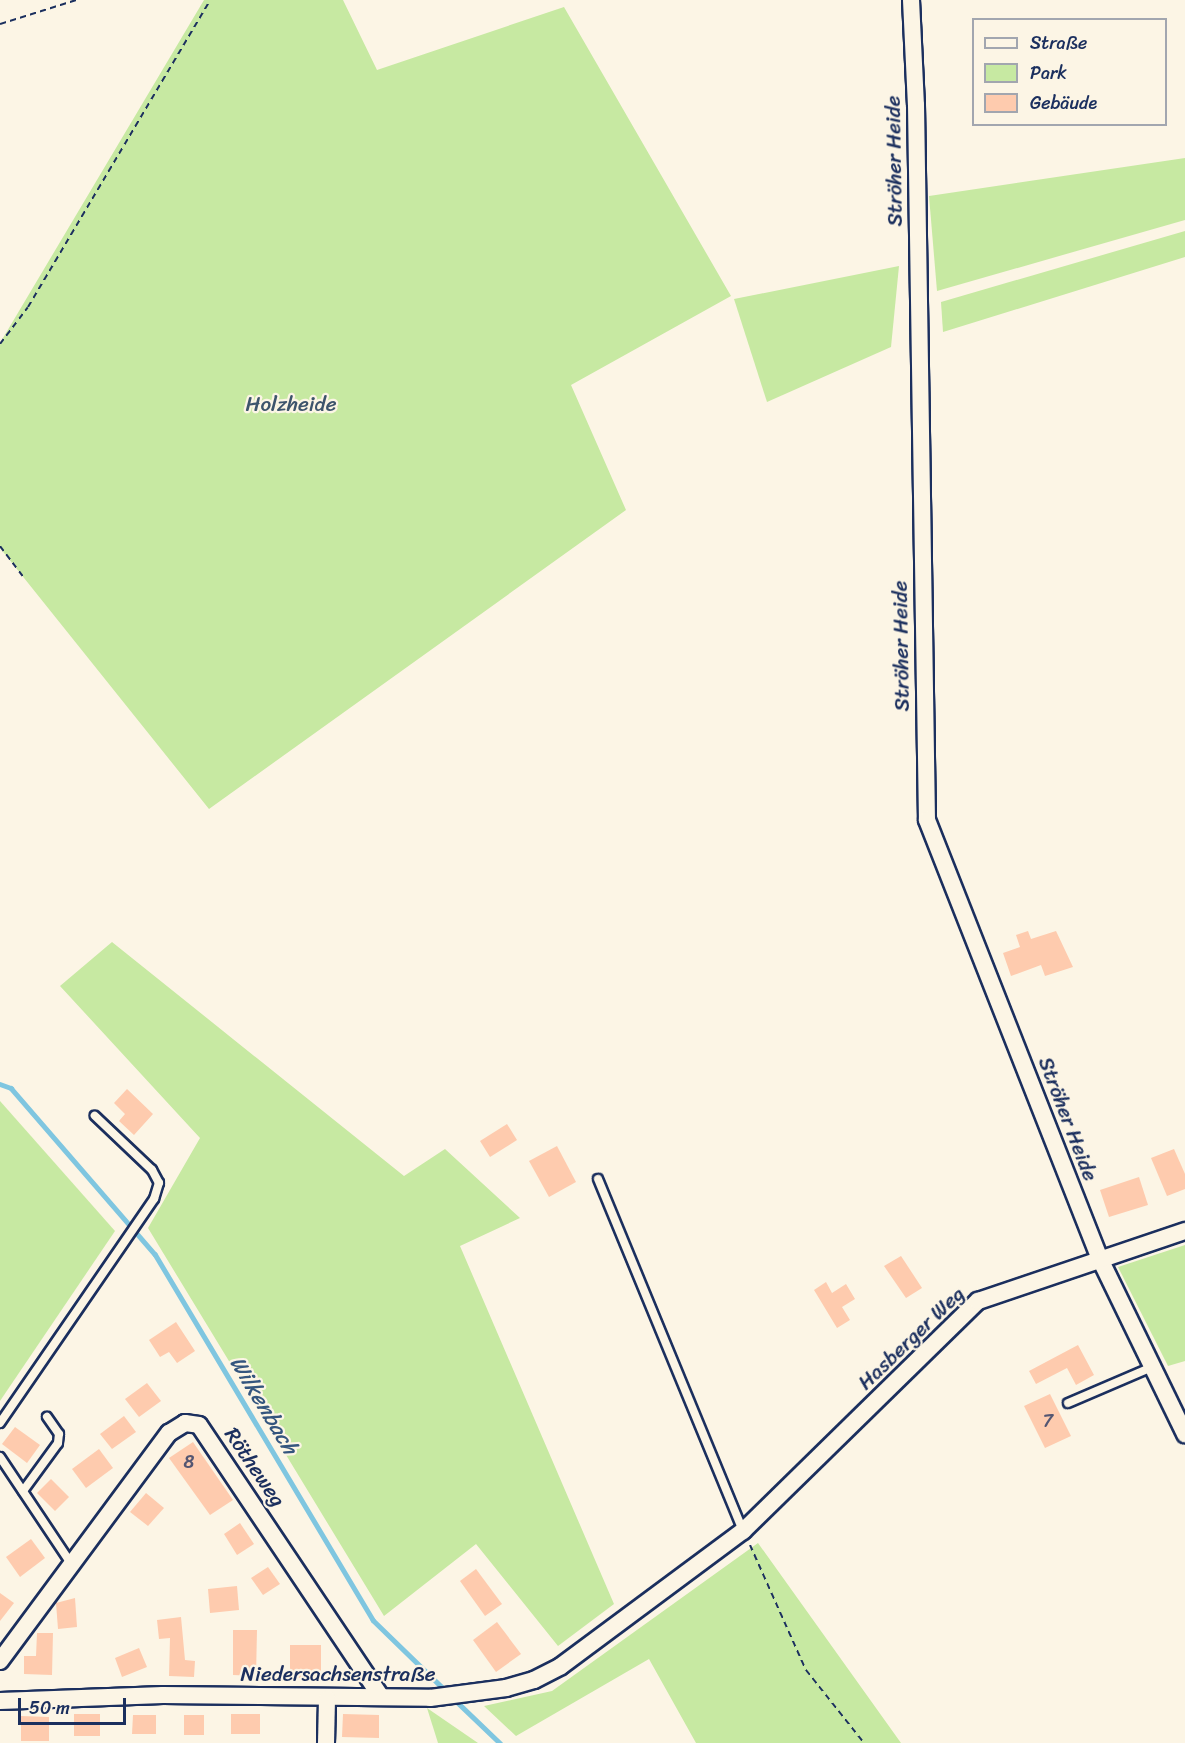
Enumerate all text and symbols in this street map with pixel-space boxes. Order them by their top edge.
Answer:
legend [972,18,1167,126]
text: Straße [1030,27,1087,59]
text: Park [1030,57,1067,89]
text: Gebäude [1030,87,1097,119]
street label: Ströher Heide [880,96,908,226]
park label: Holzheide [246,391,336,417]
street label: Ströher Heide [887,581,915,711]
street label: Ströher Heide [1033,1054,1103,1184]
street label: Hasberger Weg [853,1281,969,1395]
water label: Wilkenbach [224,1351,304,1459]
house number: 7 [1043,1410,1053,1432]
street label: Rötheweg [219,1423,291,1511]
house number: 8 [184,1451,194,1473]
street label: Niedersachsenstraße [241,1661,435,1687]
scale bar [21,1686,129,1724]
text: 50 m [29,1692,70,1724]

